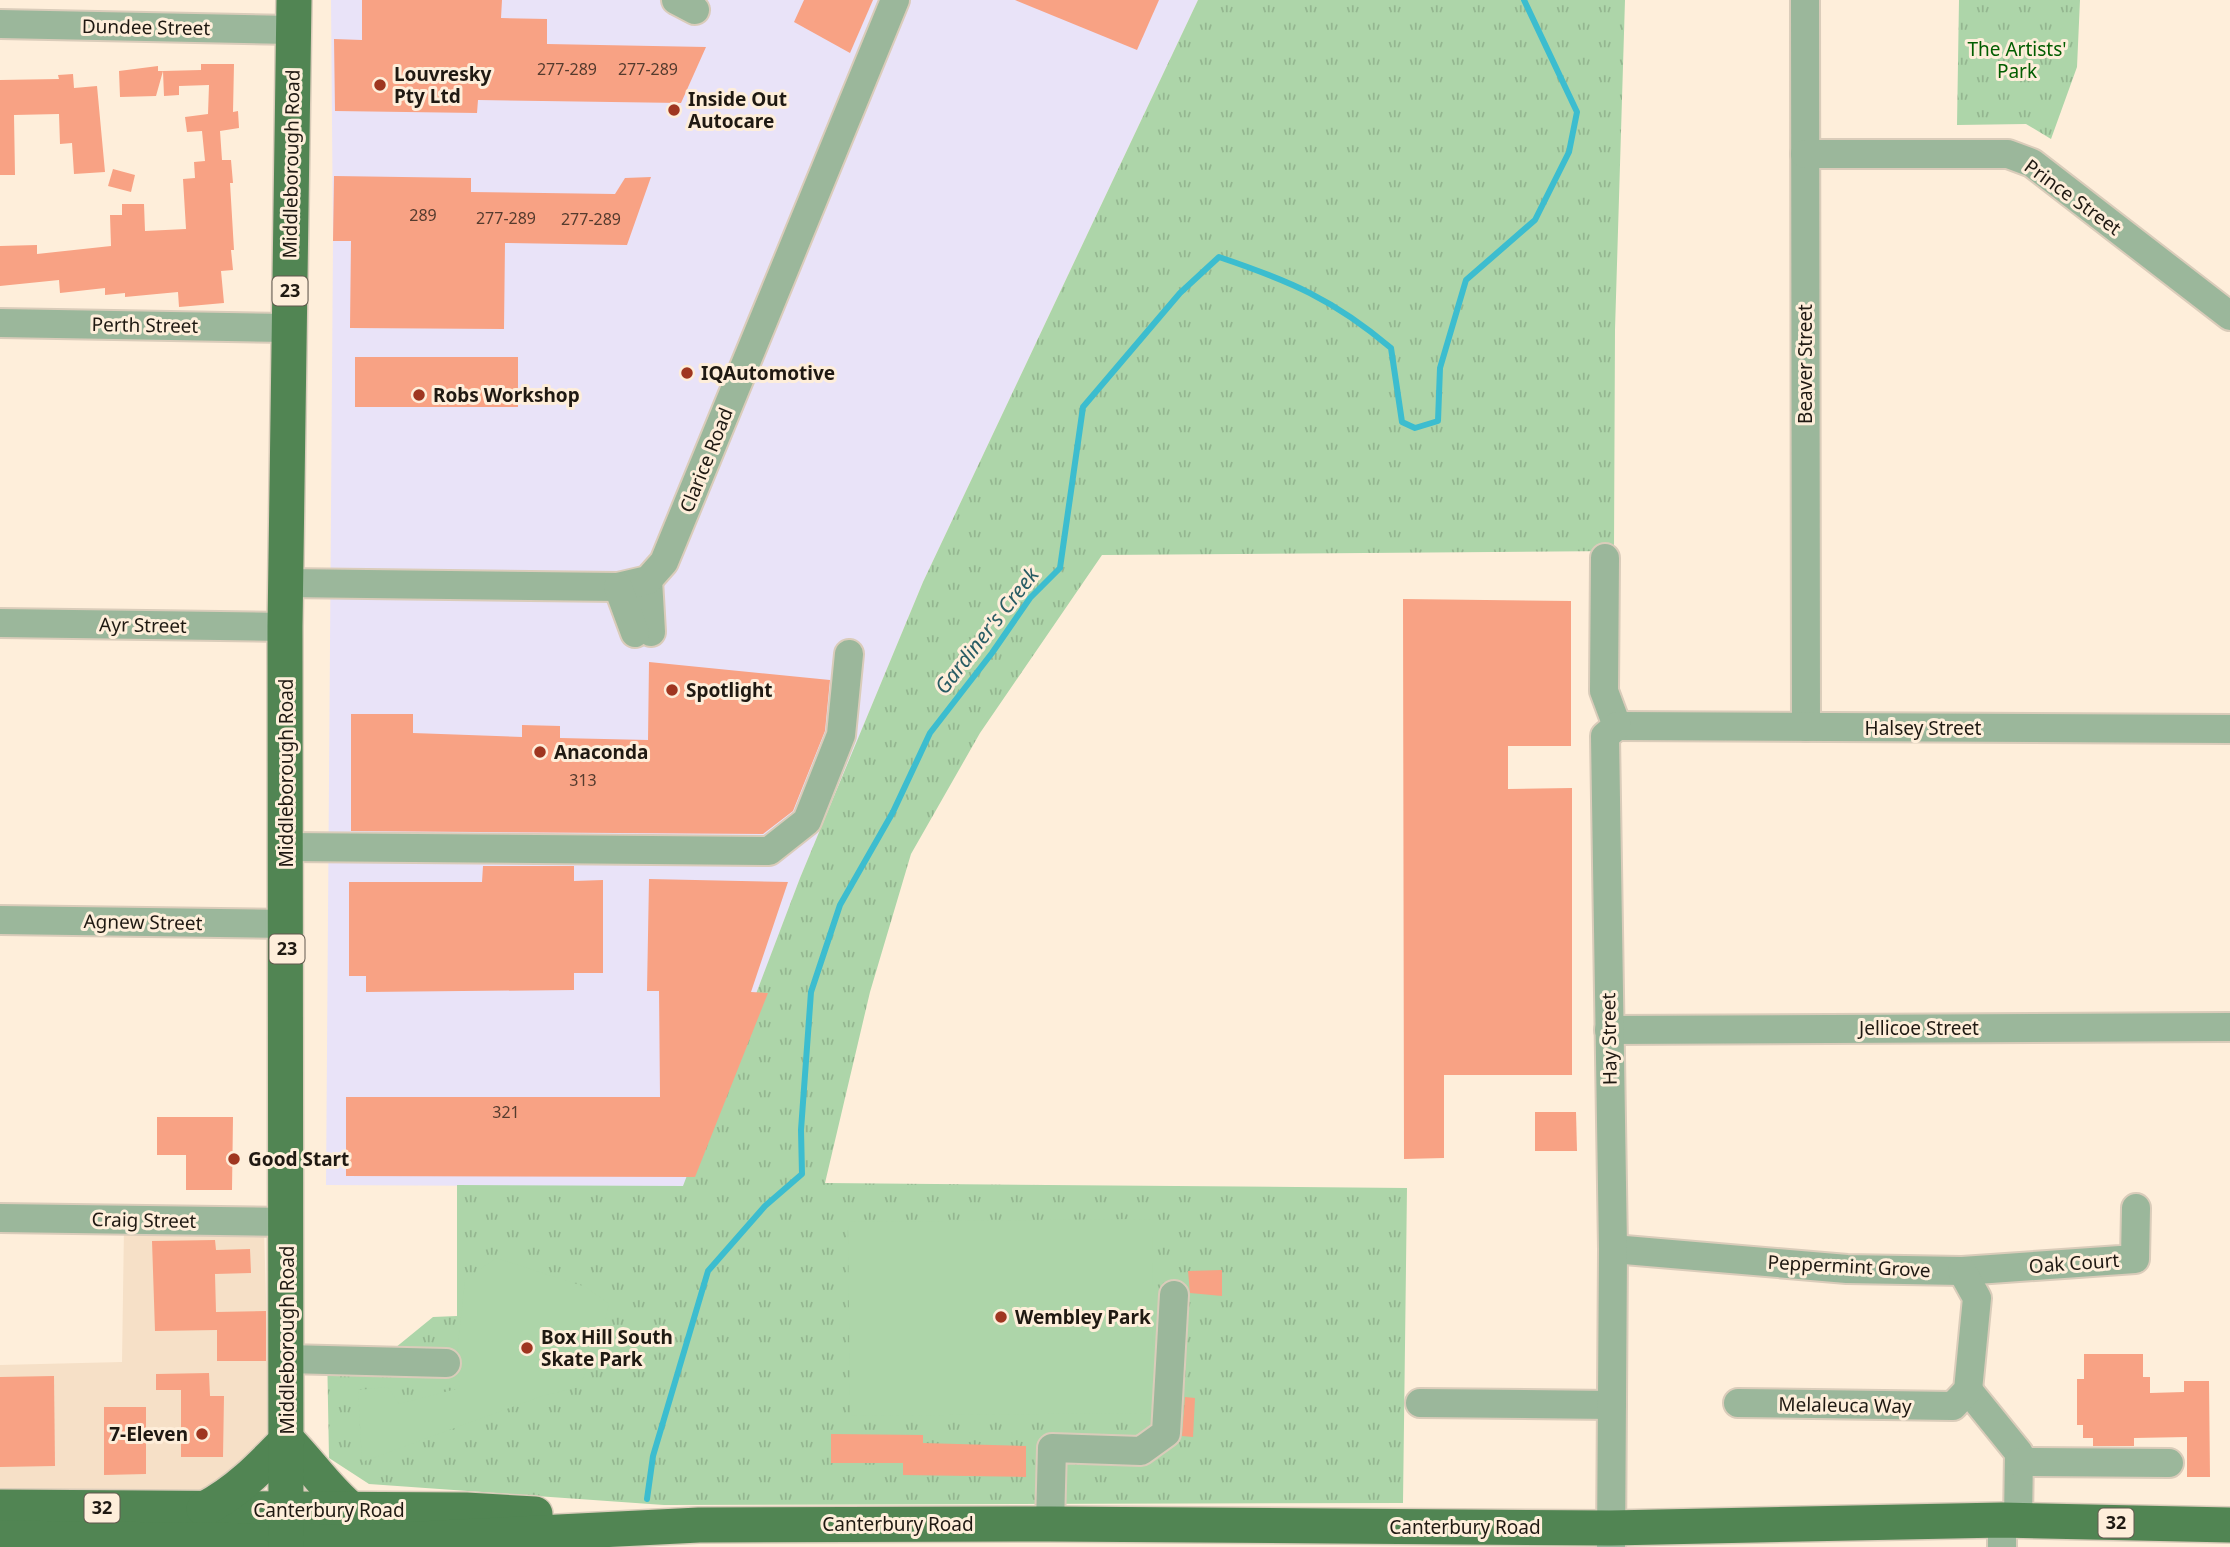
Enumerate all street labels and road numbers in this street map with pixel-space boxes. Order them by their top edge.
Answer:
street label: Dundee Street [82,13,211,41]
street label: Middleborough Road [276,69,306,259]
street label: Prince Street [2019,153,2127,241]
road number: 23 [272,276,308,306]
street label: Beaver Street [1792,304,1818,424]
street label: Perth Street [91,311,199,339]
street label: Clarice Road [673,404,739,516]
street label: Ayr Street [99,611,187,639]
street label: Middleborough Road [273,678,299,868]
street label: Halsey Street [1865,715,1982,741]
street label: Agnew Street [83,908,203,936]
road number: 23 [270,934,304,964]
street label: Hay Street [1595,992,1623,1085]
street label: Jellicoe Street [1857,1015,1979,1041]
street label: Craig Street [91,1206,197,1234]
street label: Middleborough Road [274,1245,300,1435]
street label: Oak Court [2028,1247,2120,1279]
street label: Peppermint Grove [1767,1249,1931,1283]
street label: Melaleuca Way [1778,1391,1912,1419]
road number: 32 [84,1493,119,1522]
street label: Canterbury Road [253,1497,405,1523]
road number: 32 [2098,1508,2134,1538]
street label: Canterbury Road [822,1511,974,1537]
street label: Canterbury Road [1389,1514,1541,1540]

